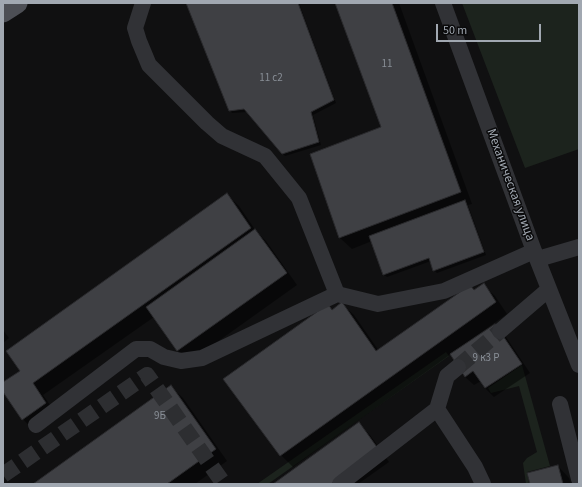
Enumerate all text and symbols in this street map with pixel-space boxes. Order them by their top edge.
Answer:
scale bar [438,16,543,42]
text: 50 m [443,22,467,39]
house number: 11 [382,58,392,72]
house number: 11 с2 [259,72,283,86]
street label: Механическая улица [483,127,537,243]
house number: 9 к3 Р [472,352,500,366]
house number: 9Б [154,410,166,424]

